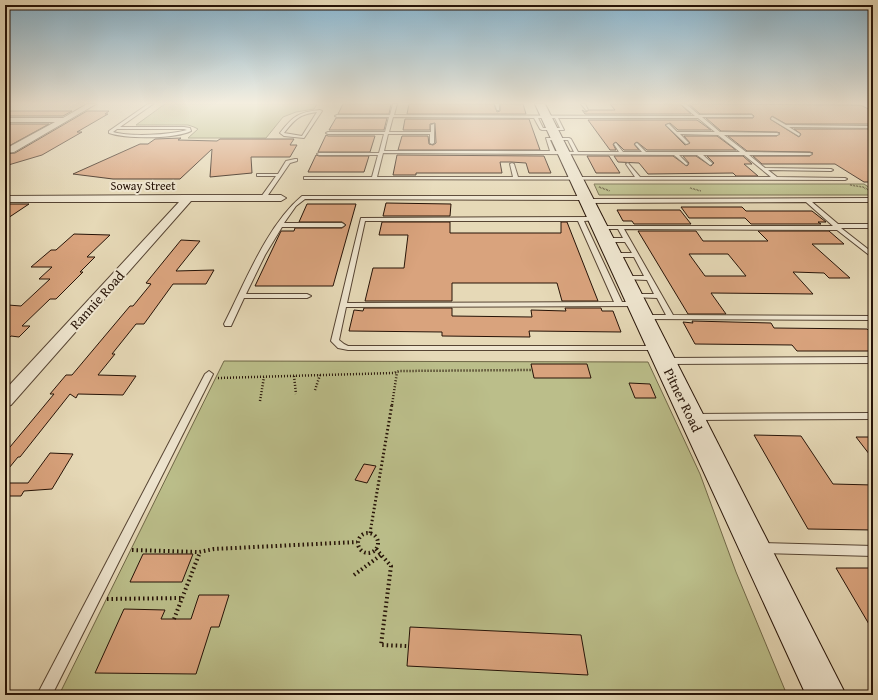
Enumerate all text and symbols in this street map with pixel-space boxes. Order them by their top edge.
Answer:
street label: Soway Street [111,177,176,194]
street label: Rannie Road [65,266,129,334]
street label: Pitner Road [659,365,707,436]

